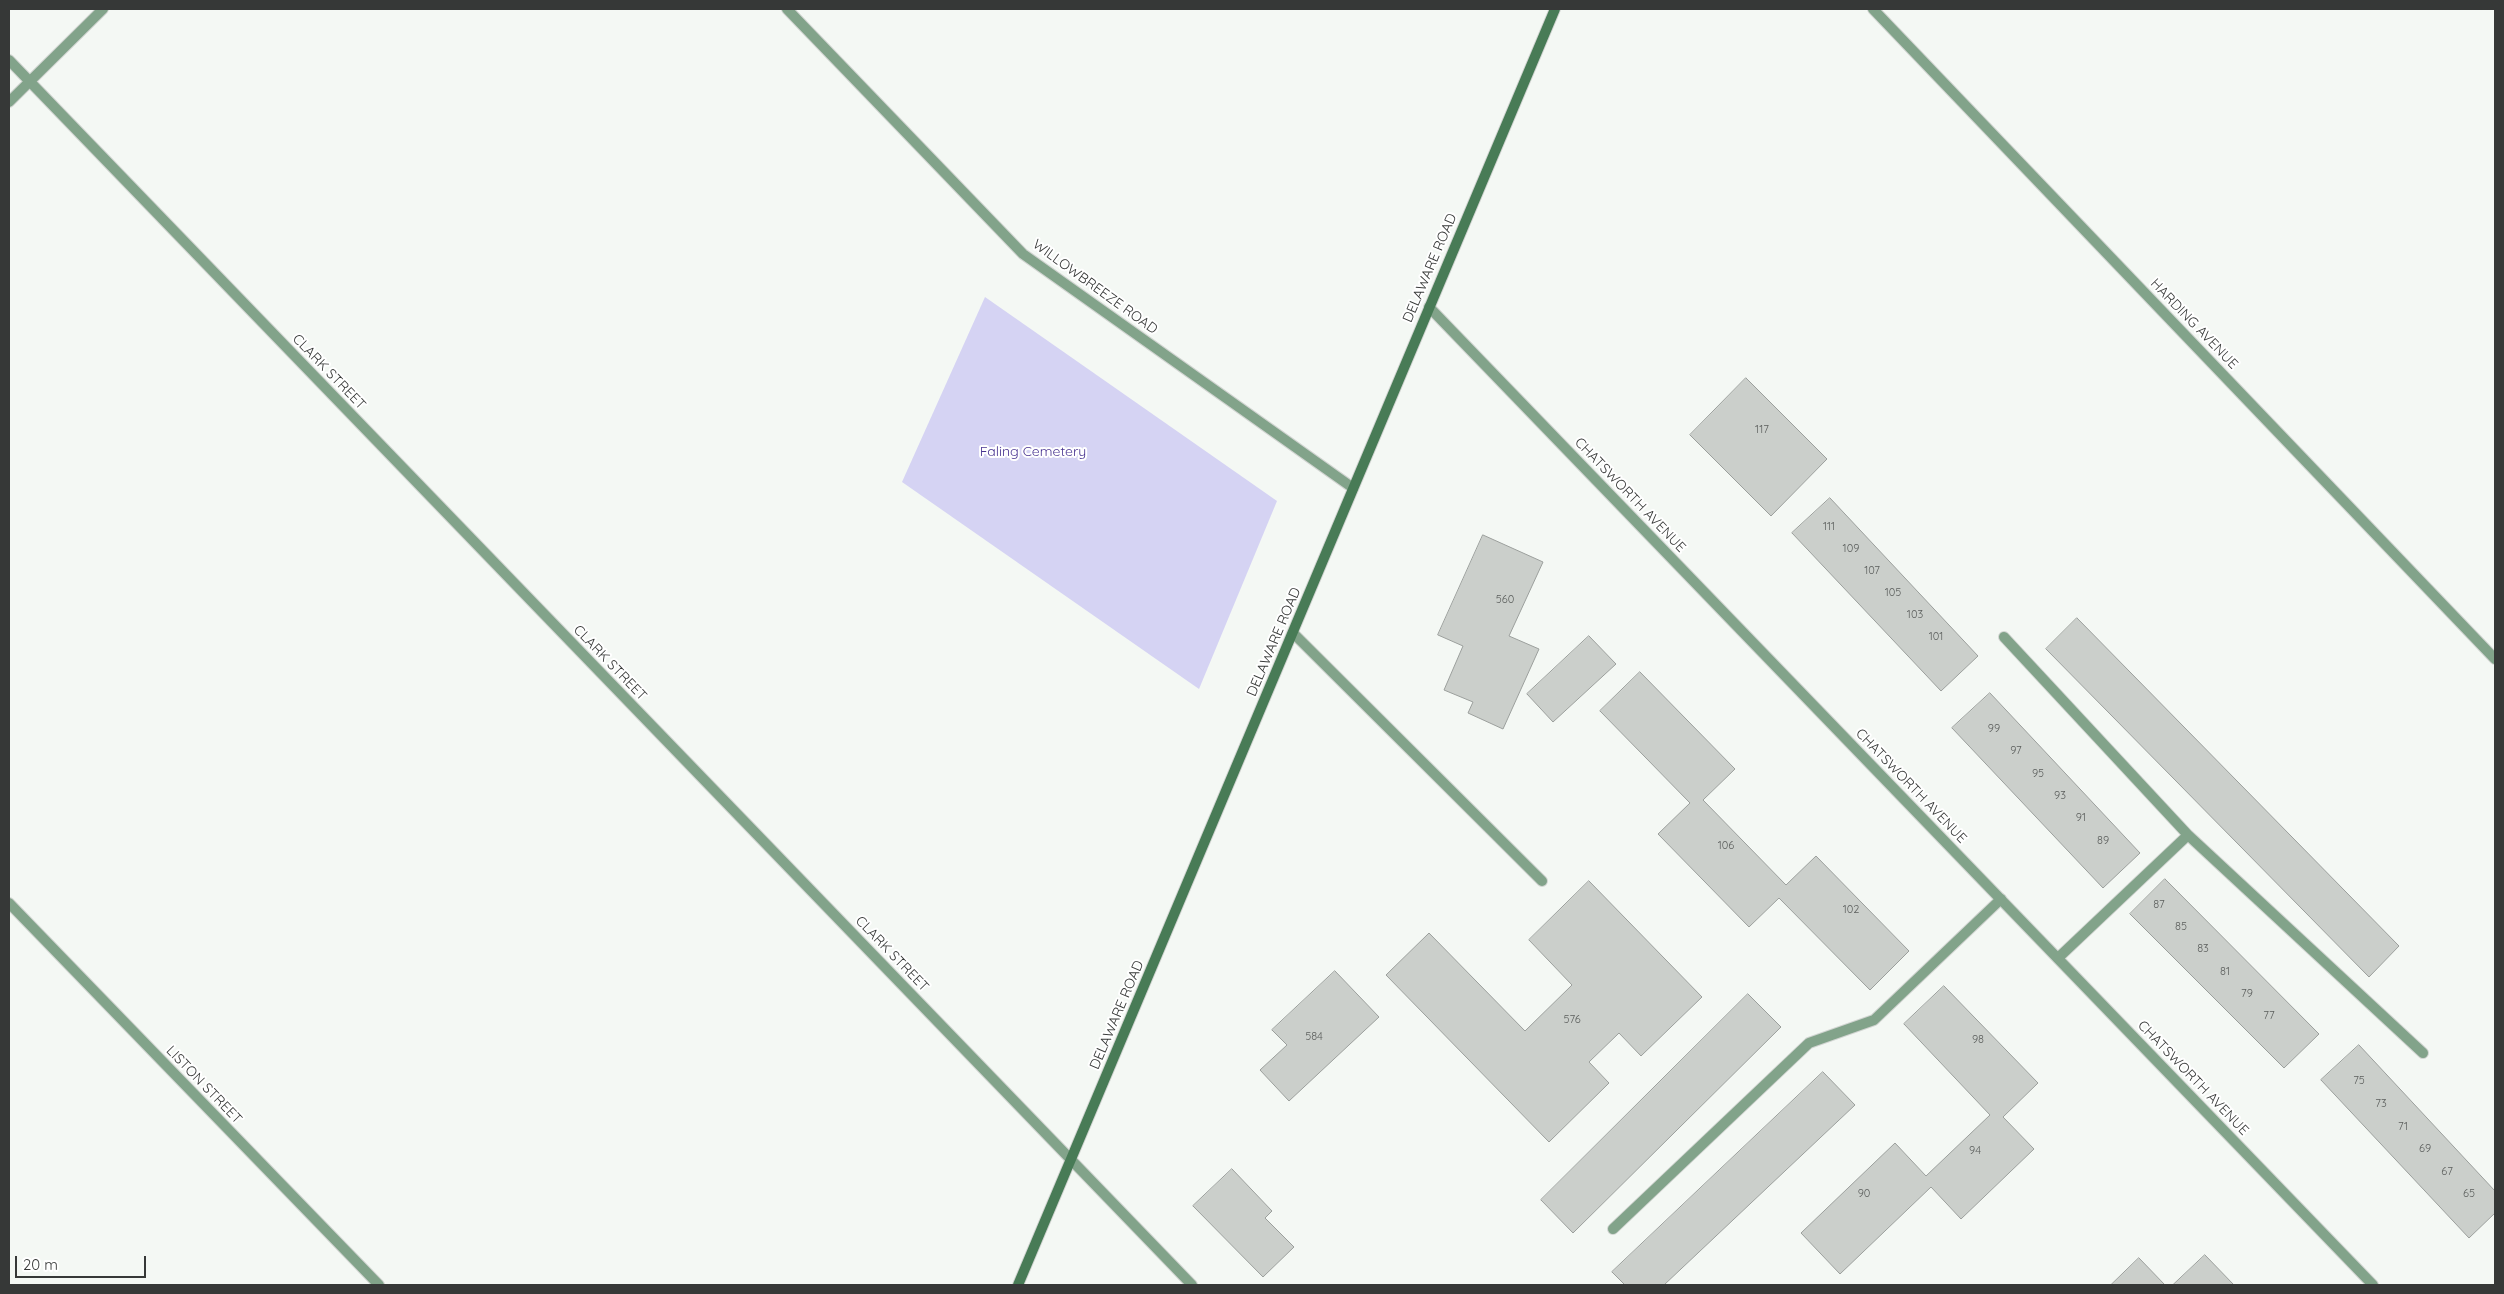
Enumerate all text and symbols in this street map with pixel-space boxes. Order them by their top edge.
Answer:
street label: DELAWARE ROAD [1399,211,1461,325]
street label: WILLOWBREEZE ROAD [1029,236,1161,338]
street label: HARDING AVENUE [2147,275,2241,373]
street label: CLARK STREET [289,331,369,413]
house number: 117 [1755,423,1769,437]
street label: CHATSWORTH AVENUE [1571,434,1689,556]
park label: Faling Cemetery [980,444,1086,460]
house number: 111 [1823,520,1835,534]
house number: 109 [1843,542,1859,556]
house number: 107 [1864,564,1880,578]
street label: DELAWARE ROAD [1243,585,1305,699]
house number: 105 [1885,586,1901,600]
house number: 560 [1496,593,1514,607]
house number: 103 [1907,608,1923,622]
street label: CLARK STREET [570,622,650,704]
house number: 101 [1929,630,1943,644]
house number: 99 [1988,722,2000,736]
street label: CHATSWORTH AVENUE [1852,725,1970,847]
house number: 97 [2010,744,2022,758]
house number: 95 [2032,767,2044,781]
house number: 93 [2054,789,2066,803]
house number: 91 [2076,811,2086,825]
house number: 89 [2097,834,2109,848]
house number: 106 [1718,839,1734,853]
house number: 87 [2153,898,2165,912]
house number: 102 [1843,903,1859,917]
street label: CLARK STREET [852,913,932,995]
house number: 85 [2175,920,2187,934]
house number: 83 [2197,942,2209,956]
street label: DELAWARE ROAD [1086,958,1148,1072]
house number: 81 [2220,965,2230,979]
house number: 79 [2241,987,2253,1001]
house number: 77 [2263,1009,2275,1023]
house number: 576 [1563,1013,1581,1027]
street label: CHATSWORTH AVENUE [2134,1017,2252,1139]
house number: 584 [1305,1030,1323,1044]
house number: 98 [1972,1033,1984,1047]
street label: LISTON STREET [163,1043,245,1127]
house number: 75 [2353,1074,2365,1088]
house number: 73 [2375,1097,2387,1111]
house number: 71 [2398,1120,2408,1134]
house number: 69 [2419,1142,2431,1156]
house number: 94 [1969,1144,1981,1158]
house number: 67 [2441,1165,2453,1179]
house number: 90 [1858,1187,1870,1201]
house number: 65 [2463,1187,2475,1201]
scale bar [18,1246,149,1278]
text: 20 m [23,1255,58,1274]

